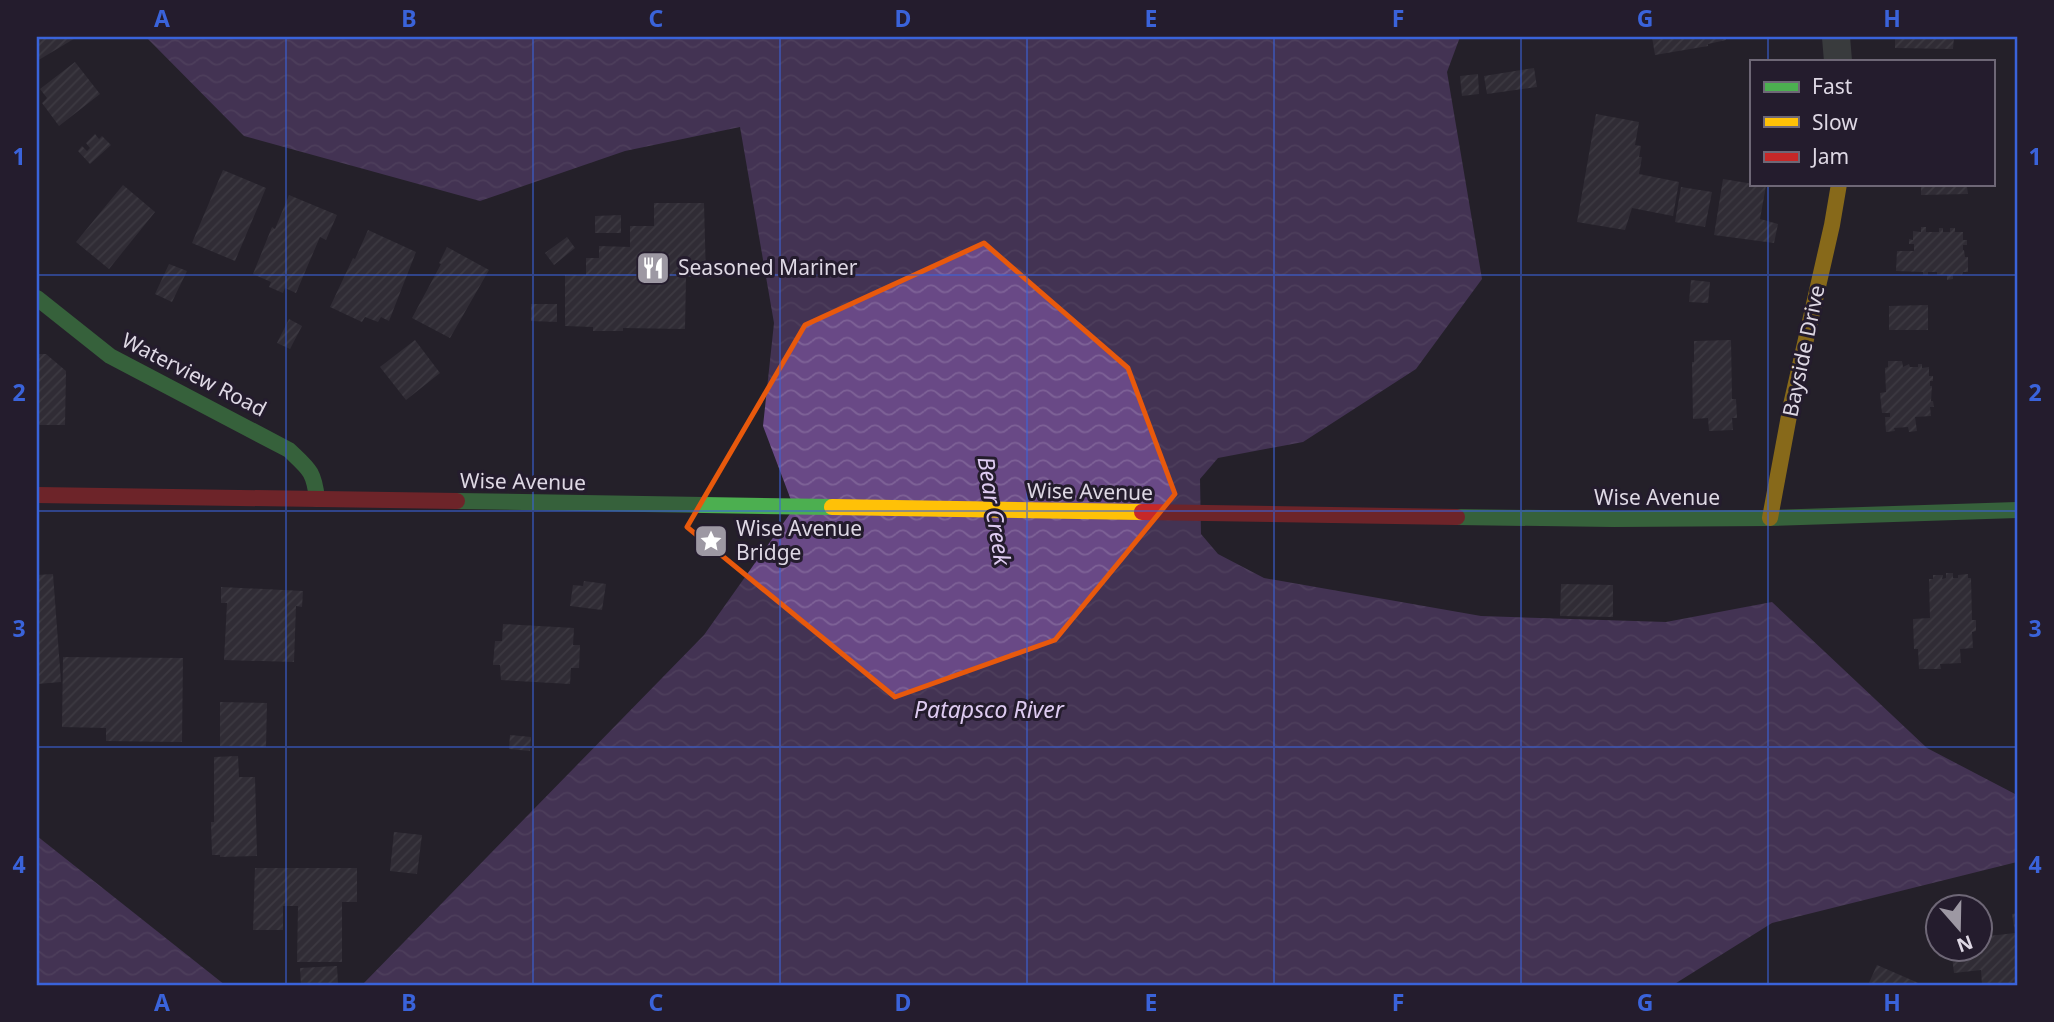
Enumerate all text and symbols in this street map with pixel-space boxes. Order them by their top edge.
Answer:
text: A [154,2,170,34]
text: B [401,2,417,34]
text: C [649,2,664,34]
text: D [895,2,911,34]
text: E [1145,2,1157,34]
text: F [1392,2,1404,34]
text: G [1637,2,1653,34]
text: H [1883,2,1901,34]
legend [1750,60,1994,186]
text: Fast [1812,72,1853,100]
text: Slow [1812,108,1858,136]
text: 1 [12,140,26,172]
text: 1 [2028,140,2042,172]
text: Jam [1810,142,1849,170]
restaurant icon: Seasoned Mariner [634,249,672,287]
place label: Seasoned Mariner [678,253,858,281]
street label: Bayside Drive [1775,282,1831,419]
street label: Waterview Road [117,326,272,423]
text: 2 [12,376,26,408]
text: 2 [2028,376,2042,408]
water label: Bear Creek [971,454,1020,569]
street label: Wise Avenue [460,466,586,496]
street label: Wise Avenue [1027,476,1153,506]
street label: Wise Avenue [1594,483,1720,511]
place label: Wise Avenue Bridge [736,514,862,566]
place icon: Wise Avenue Bridge [692,522,730,560]
text: 3 [12,612,26,644]
text: 3 [2028,612,2042,644]
water label: Patapsco River [914,693,1065,725]
text: 4 [12,848,26,880]
text: 4 [2028,848,2042,880]
north arrow [1924,892,1994,962]
text: N [1953,929,1977,959]
text: A [154,986,170,1018]
text: B [401,986,417,1018]
text: C [649,986,664,1018]
text: D [895,986,911,1018]
text: E [1145,986,1157,1018]
text: F [1392,986,1404,1018]
text: G [1637,986,1653,1018]
text: H [1883,986,1901,1018]

